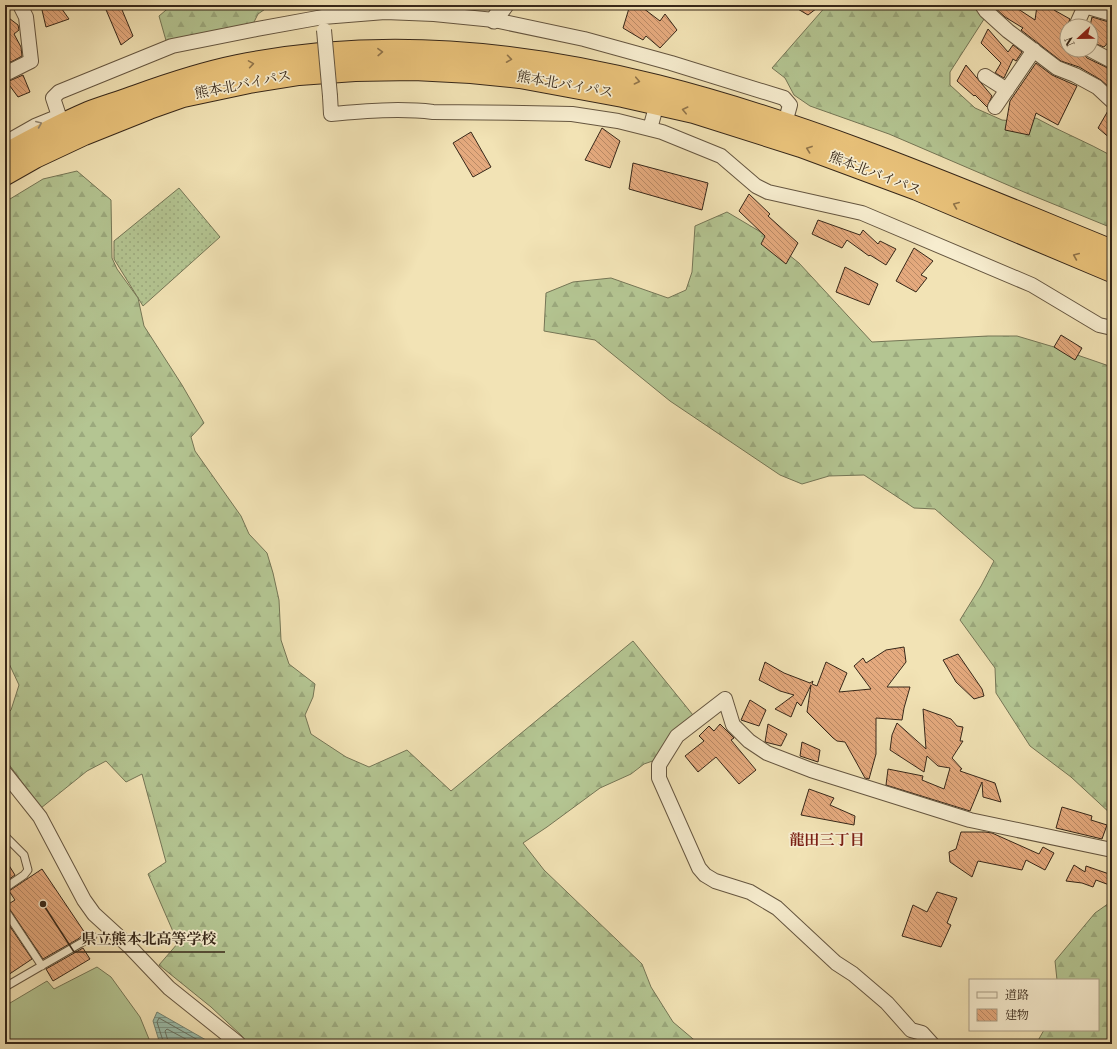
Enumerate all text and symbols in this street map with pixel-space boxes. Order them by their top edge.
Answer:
north arrow [1059,18,1099,58]
text: N [1062,34,1079,48]
one-way arrow [377,48,383,56]
one-way arrow [506,54,512,63]
one-way arrow [247,60,254,69]
street label: 熊本北バイパス [193,67,293,103]
street label: 熊本北バイパス [515,68,615,102]
one-way arrow [634,77,640,85]
one-way arrow [682,106,688,114]
one-way arrow [36,121,43,129]
one-way arrow [805,146,812,154]
street label: 熊本北バイパス [826,148,924,200]
one-way arrow [953,202,960,210]
one-way arrow [1073,253,1080,261]
district label: 龍田三丁目 [789,831,865,850]
callout: 県立熊本北高等学校 [74,925,225,952]
text: 県立熊本北高等学校 [81,930,217,949]
legend [969,979,1099,1031]
text: 道路 [1005,988,1029,1003]
text: 建物 [1005,1008,1029,1023]

